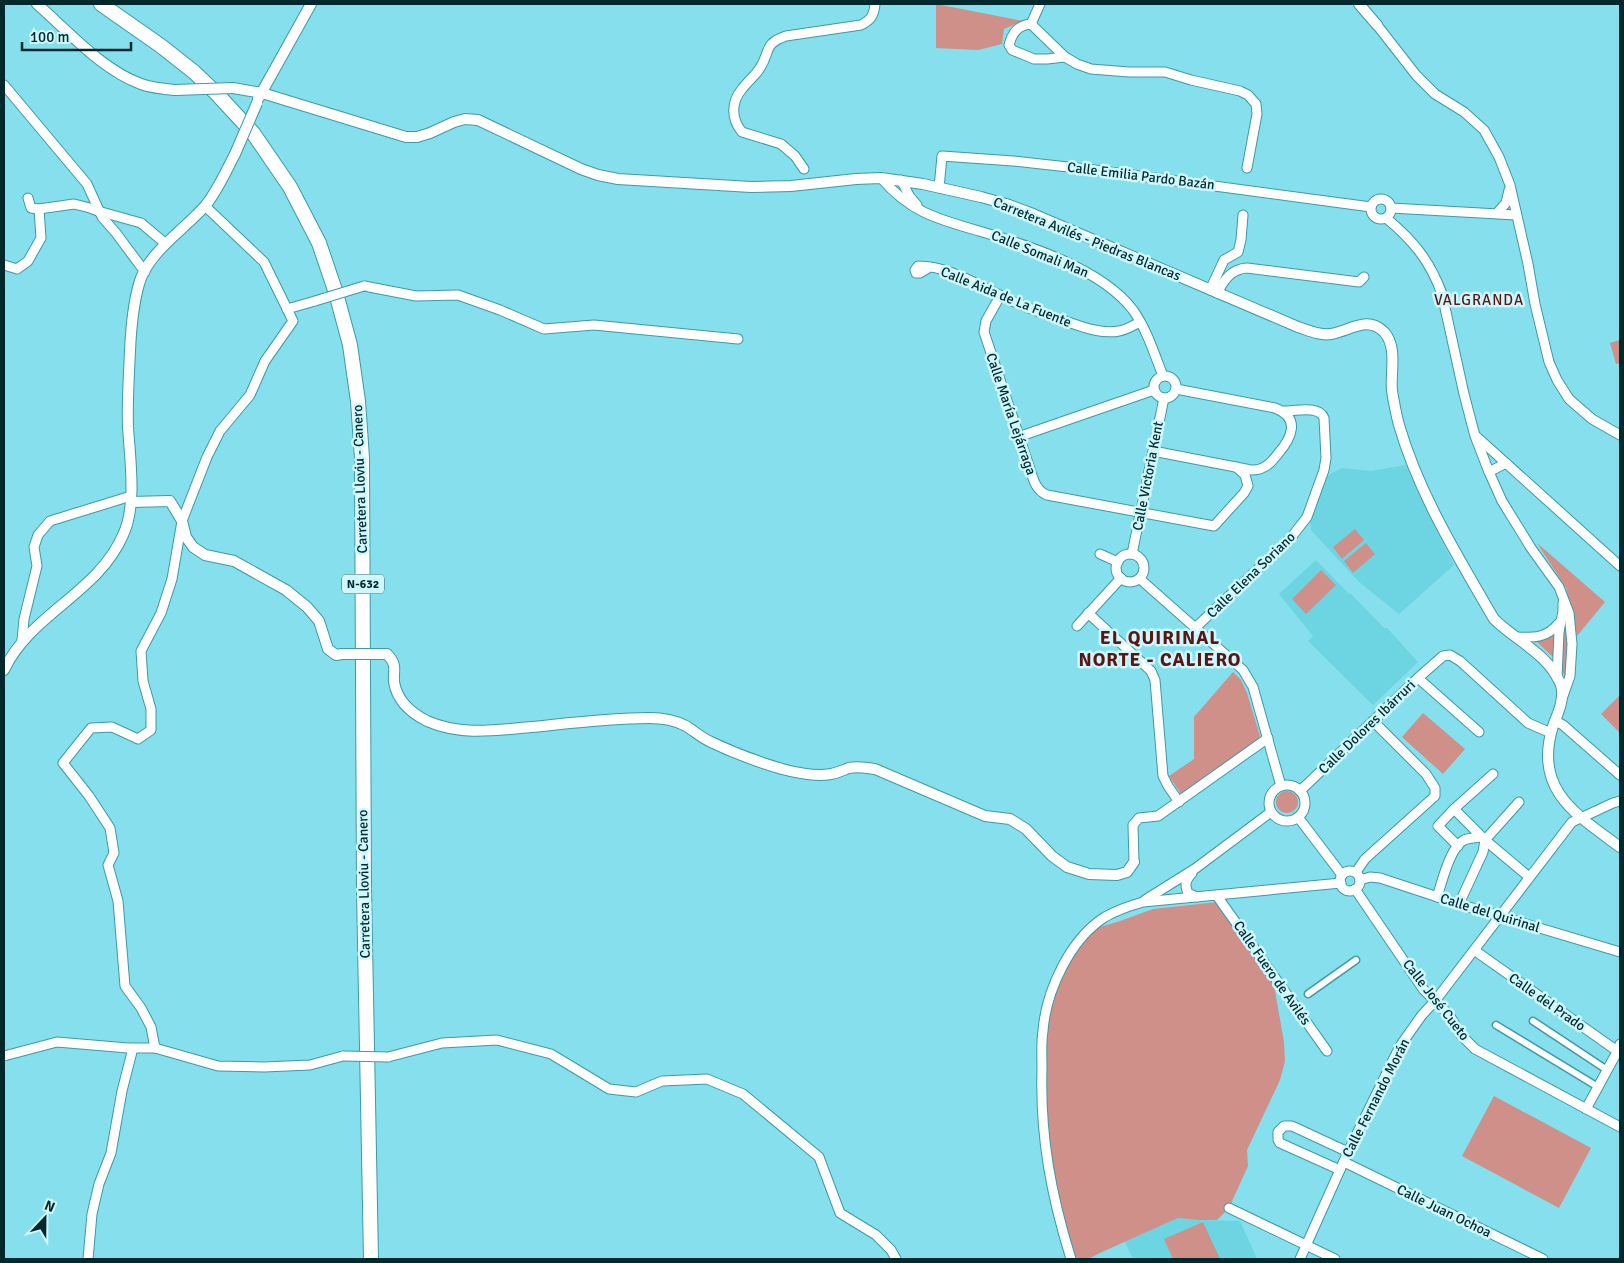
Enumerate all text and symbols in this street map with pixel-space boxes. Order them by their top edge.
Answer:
scale bar [22,20,131,52]
text: 100 m [30,28,70,46]
street label: Calle Emilia Pardo Bazán [1066,159,1216,193]
street label: Carretera Avilés - Piedras Blancas [991,194,1183,284]
street label: Calle Somali Man [989,227,1091,281]
street label: Calle Aida de La Fuente [938,263,1074,331]
district label: VALGRANDA [1434,291,1524,309]
street label: Calle María Lejárraga [982,351,1040,477]
street label: Carretera Lloviu - Canero [349,404,371,554]
street label: Calle Victoria Kent [1129,420,1167,532]
street label: Calle Elena Soriano [1203,528,1299,622]
road number: N-632 [342,574,384,594]
district label: EL QUIRINAL NORTE - CALIERO [1078,626,1242,672]
street label: Calle Dolores Ibárruri [1315,676,1419,778]
street label: Carretera Lloviu - Canero [354,809,374,959]
street label: Calle del Quirinal [1438,890,1542,936]
street label: Calle Fuero de Avilés [1230,918,1314,1028]
street label: Calle José Cueto [1399,956,1473,1044]
street label: Calle del Prado [1505,969,1589,1035]
street label: Calle Fernando Morán [1339,1036,1413,1160]
street label: Calle Juan Ochoa [1394,1181,1494,1241]
north arrow [20,1193,70,1243]
text: N [42,1197,57,1216]

